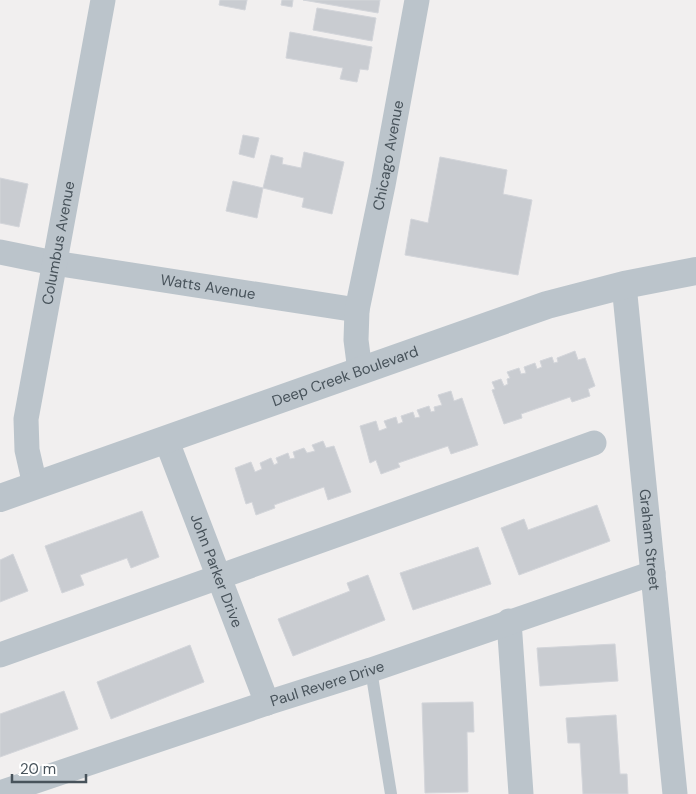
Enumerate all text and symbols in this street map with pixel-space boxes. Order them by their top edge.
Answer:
street label: Chicago Avenue [368,99,408,212]
street label: Columbus Avenue [37,179,80,306]
street label: Watts Avenue [159,270,257,304]
street label: Deep Creek Boulevard [269,341,421,411]
street label: Graham Street [634,488,665,591]
street label: John Parker Drive [186,511,247,631]
street label: Paul Revere Drive [268,656,387,711]
scale bar [12,752,86,784]
text: 20 m [20,759,56,779]

